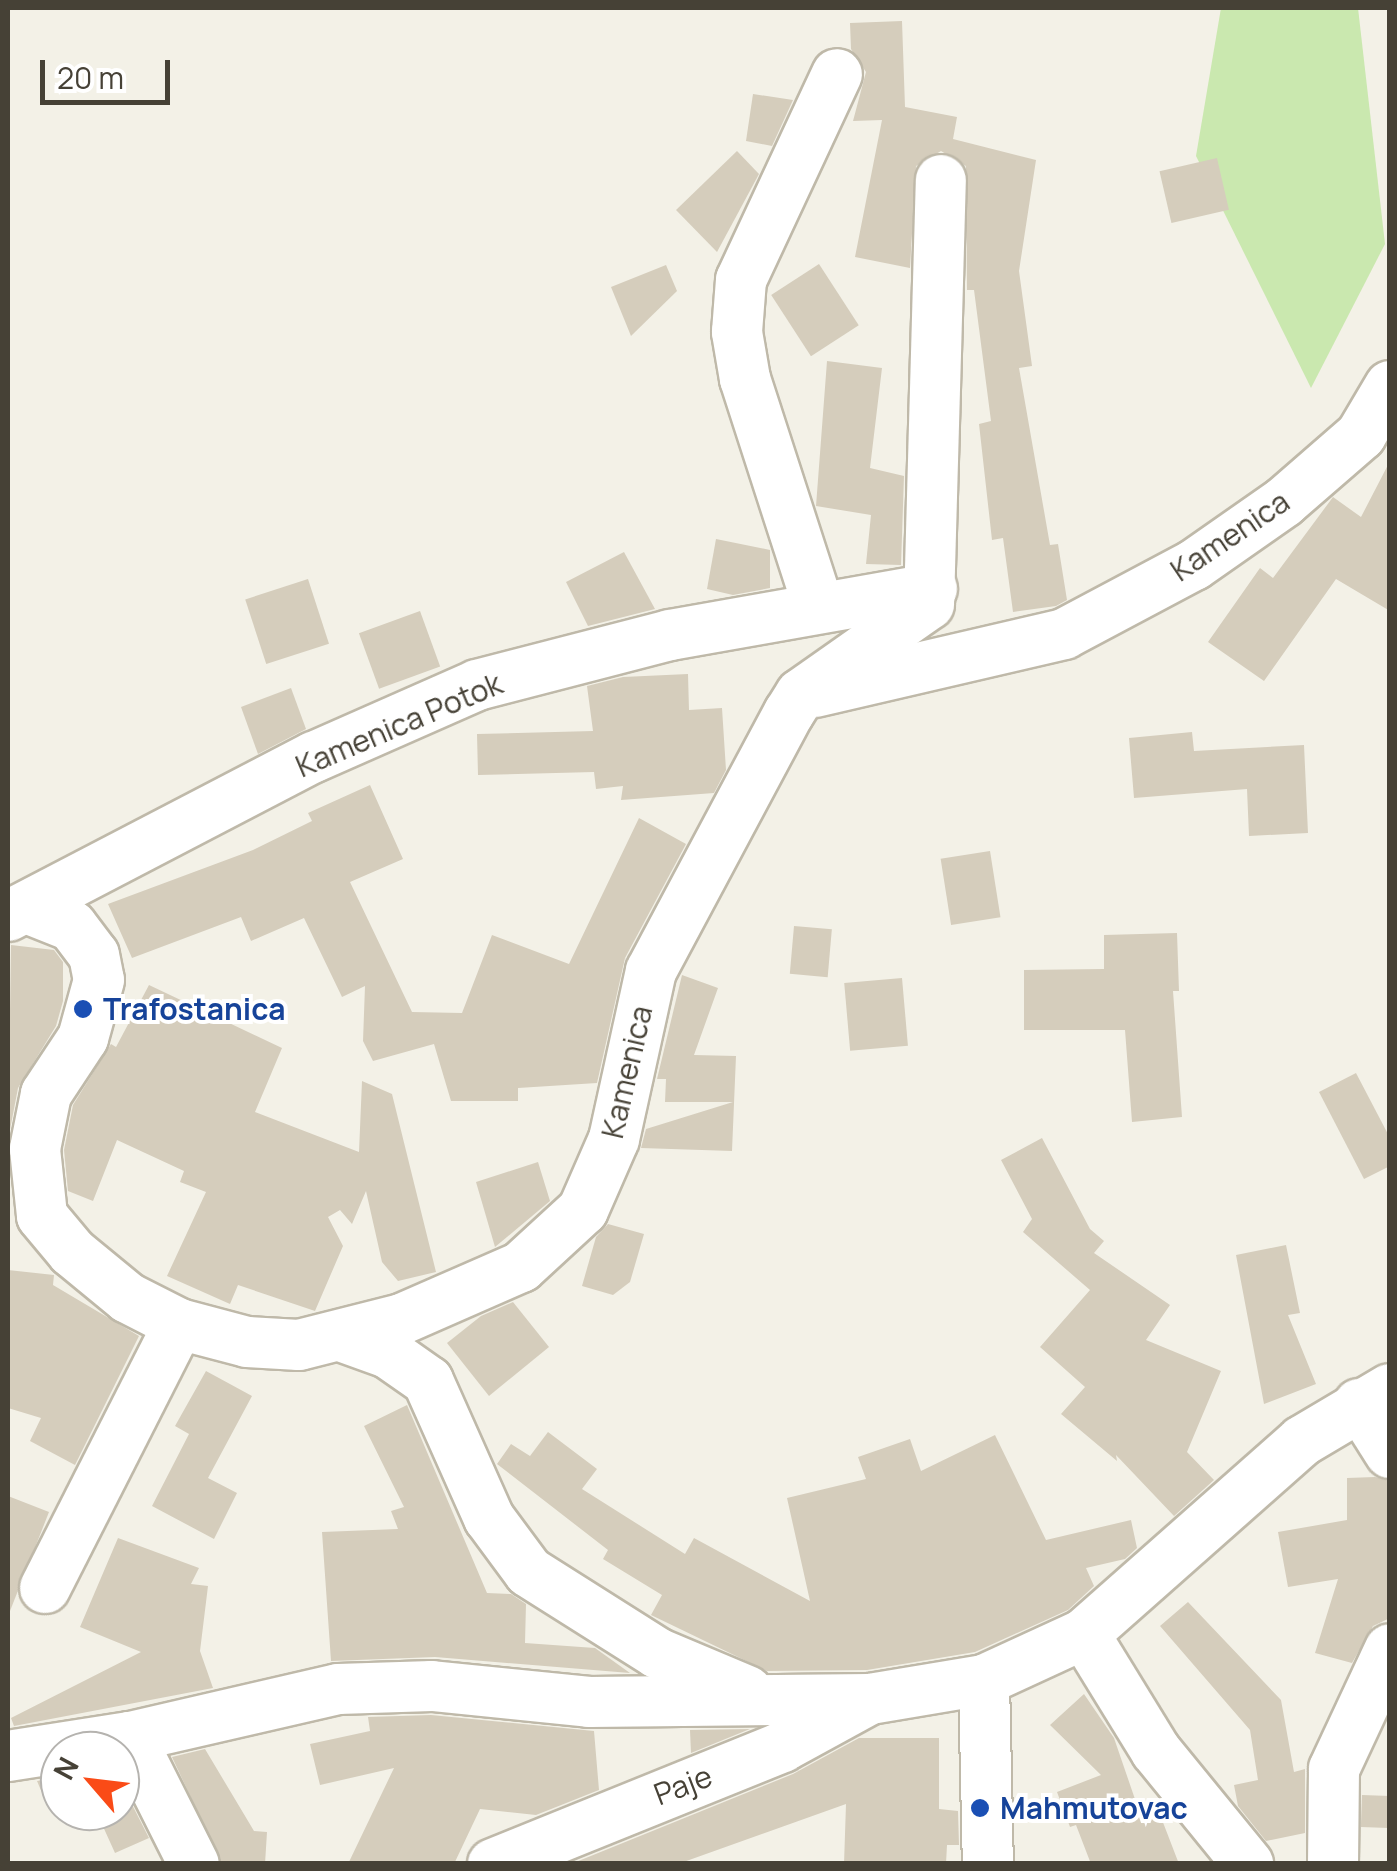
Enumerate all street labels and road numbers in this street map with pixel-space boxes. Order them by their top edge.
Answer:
street label: Kamenica [1164,483,1296,589]
street label: Kamenica Potok [290,665,508,785]
street label: Kamenica [594,1002,660,1142]
street label: Paje [649,1758,717,1812]

